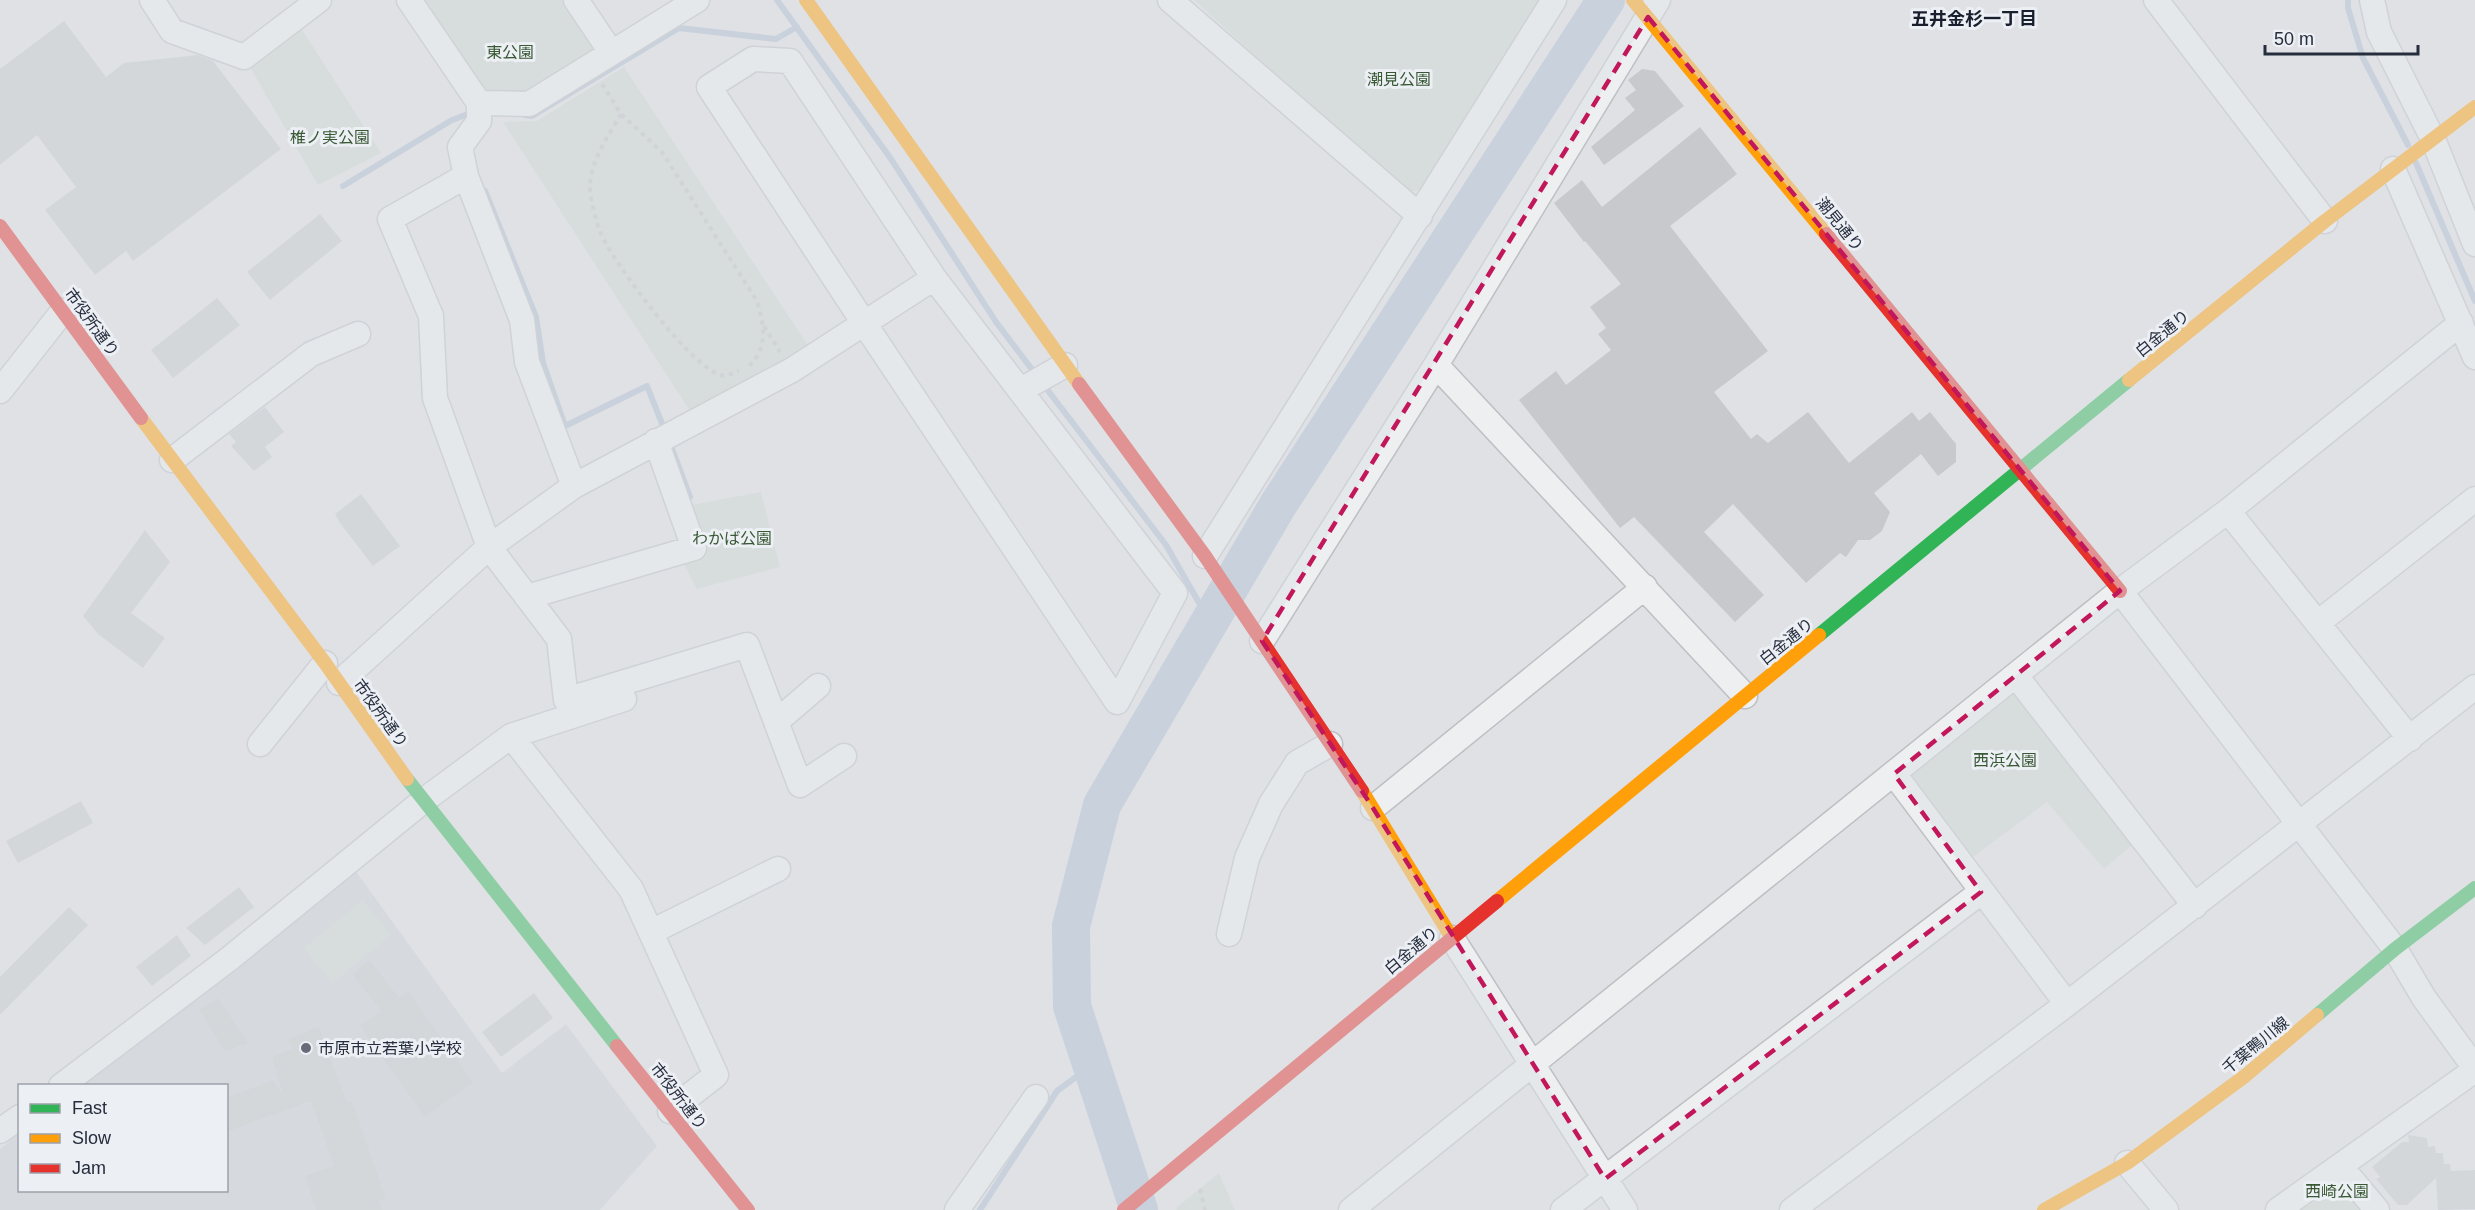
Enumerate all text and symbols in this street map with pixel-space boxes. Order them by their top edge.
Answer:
district label: 五井金杉一丁目 [1911,9,2037,29]
scale bar [2265,18,2418,56]
text: 50 m [2274,29,2314,49]
park label: 東公園 [486,44,534,61]
park label: 潮見公園 [1367,71,1431,88]
park label: 椎ノ実公園 [290,129,370,146]
street label: 潮見通り [1813,194,1866,255]
street label: 市役所通り [61,285,122,360]
street label: 白金通り [2132,307,2193,360]
park label: わかば公園 [692,530,772,547]
street label: 白金通り [1756,615,1817,668]
street label: 市役所通り [350,676,411,751]
park label: 西浜公園 [1973,752,2037,769]
street label: 白金通り [1381,923,1441,977]
street label: 千葉鴨川線 [2219,1014,2292,1077]
place label: 市原市立若葉小学校 [318,1040,462,1057]
marker: 市原市立若葉小学校 [299,1041,313,1055]
street label: 市役所通り [647,1060,710,1133]
legend [18,1084,228,1192]
text: Fast [72,1098,107,1118]
text: Slow [72,1128,112,1148]
text: Jam [72,1158,106,1178]
park label: 西崎公園 [2305,1183,2369,1200]

